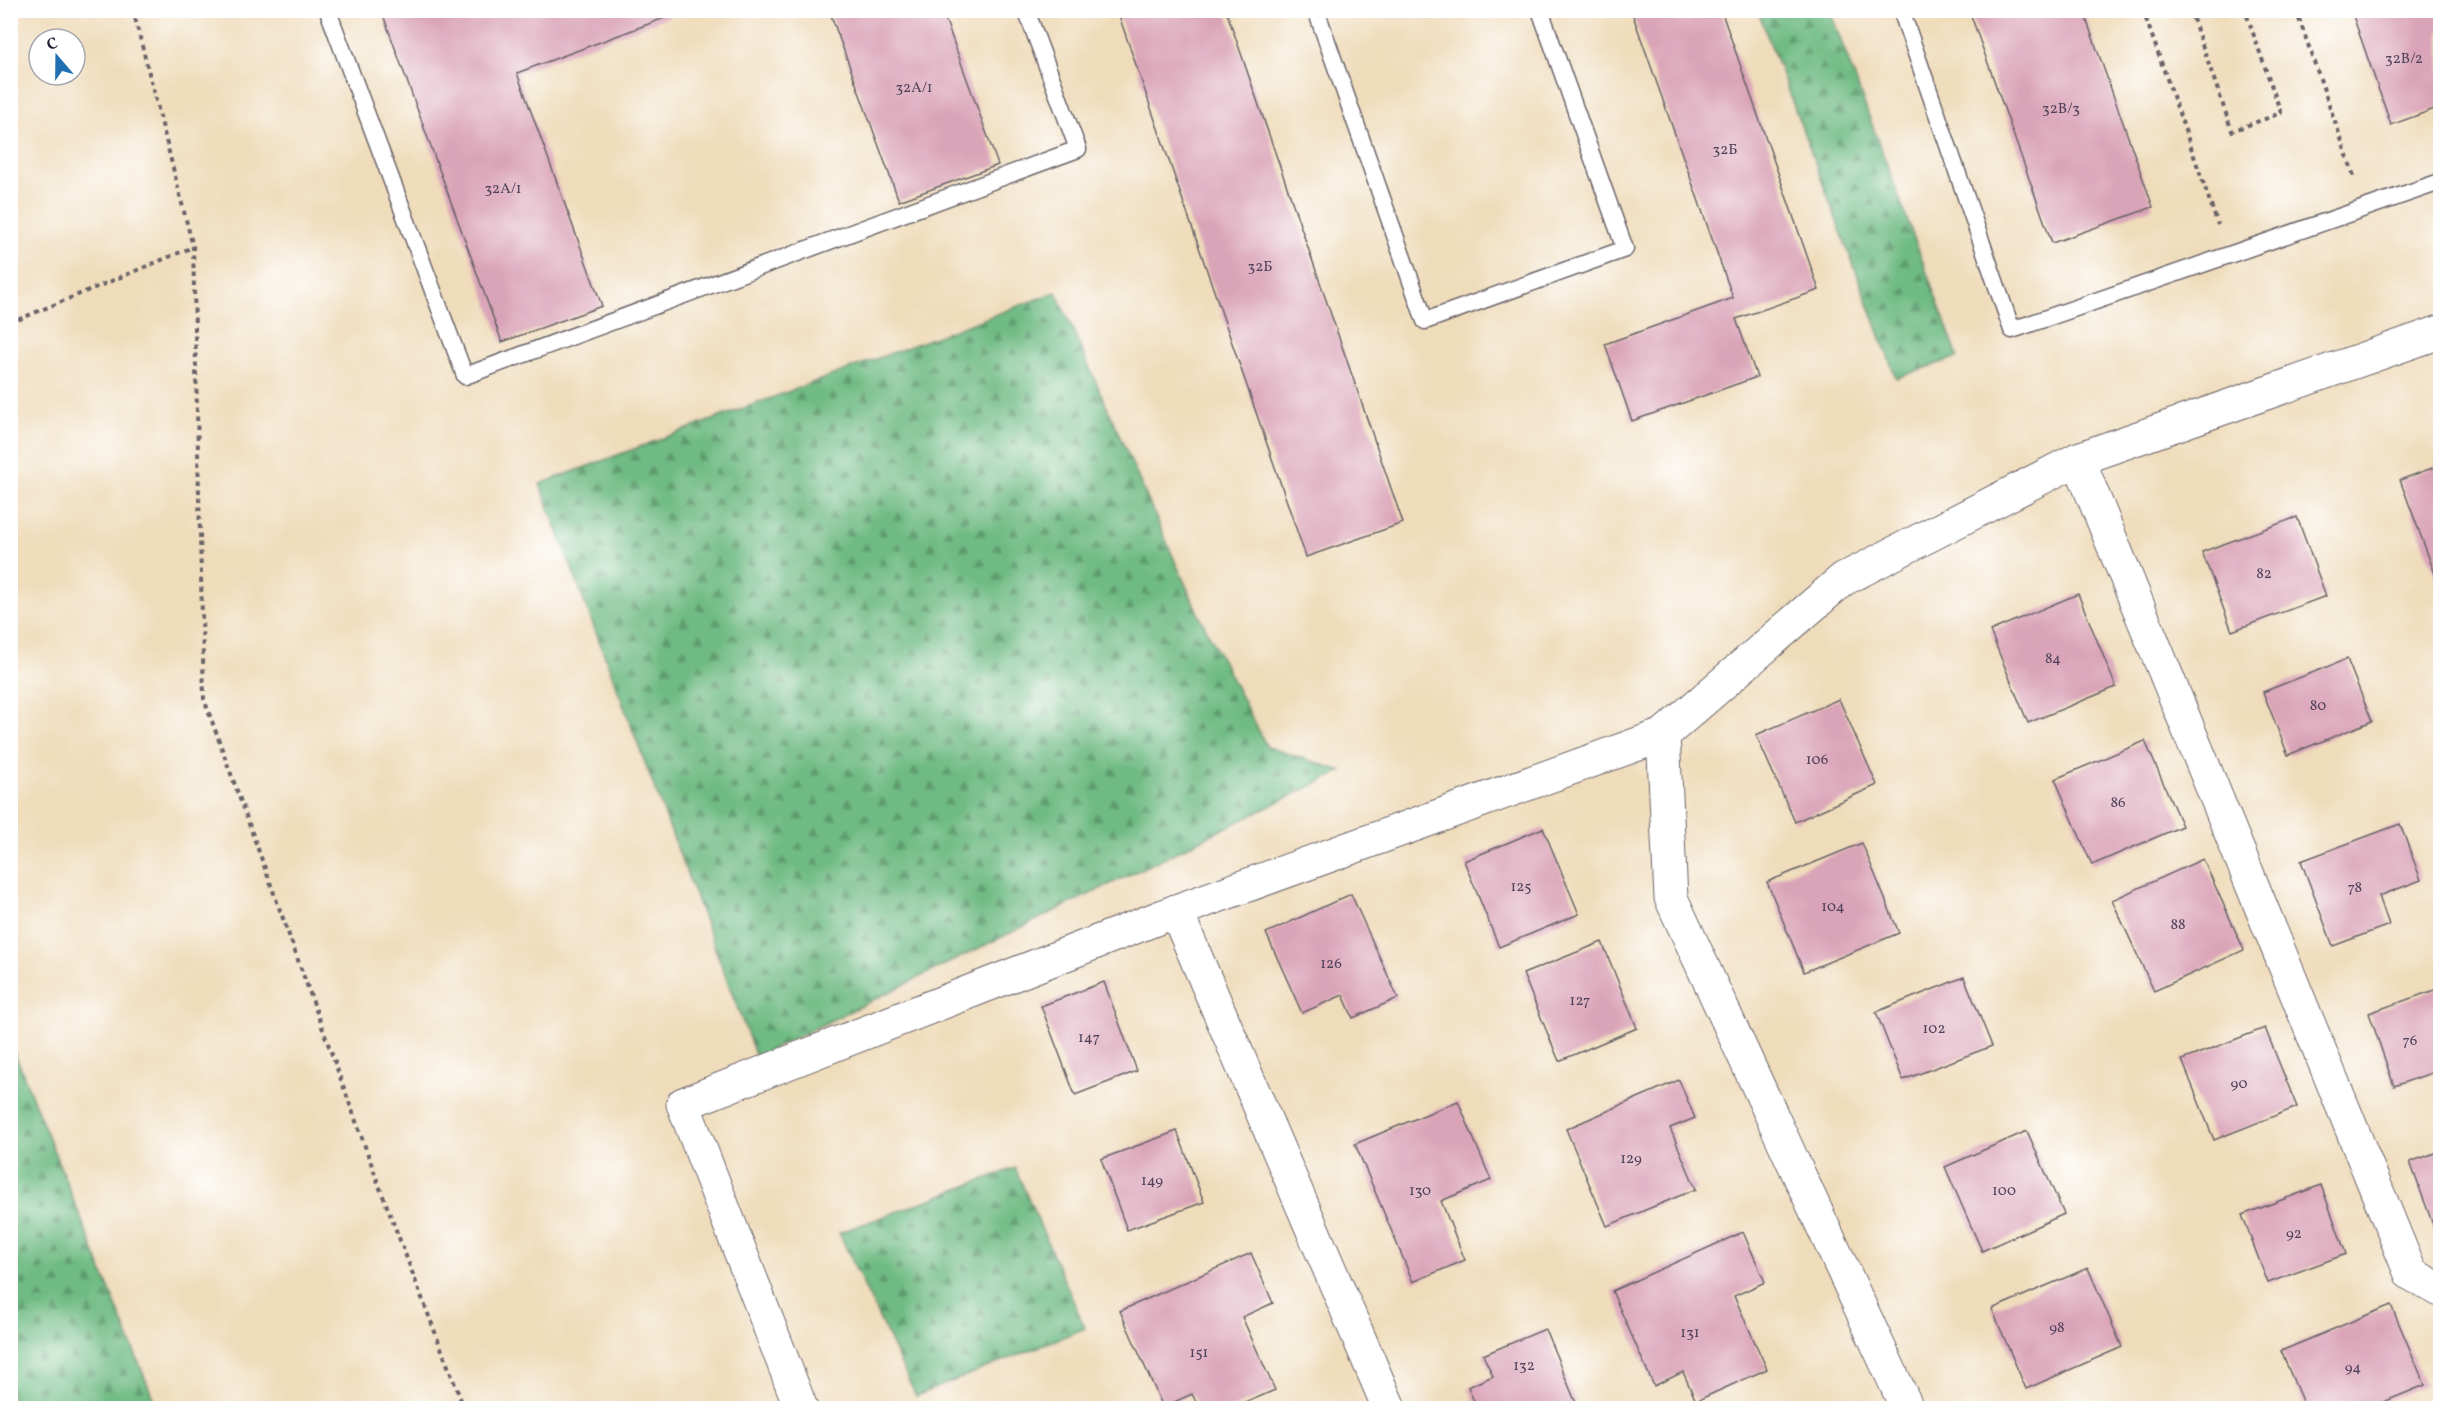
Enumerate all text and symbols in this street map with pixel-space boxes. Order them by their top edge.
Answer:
north arrow [27,27,87,87]
text: С [44,33,61,57]
house number: 32В/2 [2385,49,2423,70]
house number: 32А/1 [895,78,933,99]
house number: 32В/3 [2042,99,2080,120]
house number: 32Б [1713,140,1738,161]
house number: 32А/1 [484,179,522,200]
house number: 32Б [1248,257,1273,278]
house number: 82 [2256,564,2272,585]
house number: 84 [2045,649,2061,670]
house number: 80 [2310,696,2326,717]
house number: 106 [1806,750,1828,771]
house number: 86 [2110,793,2126,814]
house number: 125 [1510,877,1532,898]
house number: 78 [2348,878,2362,899]
house number: 104 [1821,897,1845,918]
house number: 88 [2170,915,2186,936]
house number: 126 [1320,954,1342,975]
house number: 127 [1570,991,1590,1012]
house number: 102 [1923,1019,1945,1040]
house number: 147 [1078,1028,1100,1049]
house number: 76 [2403,1031,2417,1052]
house number: 90 [2230,1074,2248,1095]
house number: 129 [1620,1149,1642,1170]
house number: 149 [1141,1171,1163,1192]
house number: 130 [1409,1181,1431,1202]
house number: 100 [1992,1181,2016,1202]
house number: 92 [2286,1224,2302,1245]
house number: 98 [2049,1318,2065,1339]
house number: 131 [1680,1323,1700,1344]
house number: 151 [1190,1343,1208,1364]
house number: 132 [1513,1356,1535,1377]
house number: 94 [2345,1358,2361,1379]

